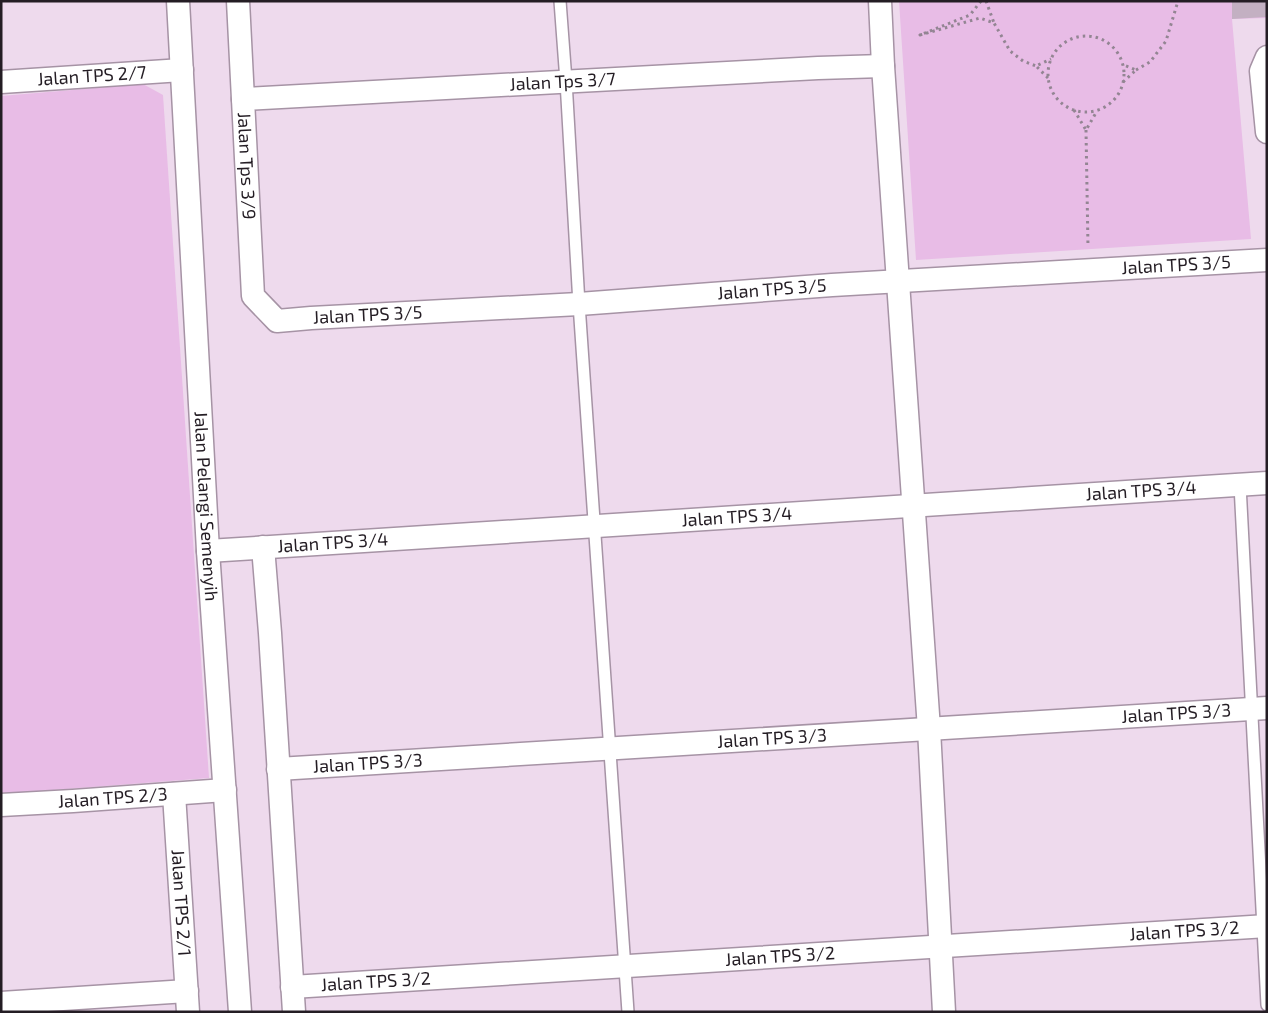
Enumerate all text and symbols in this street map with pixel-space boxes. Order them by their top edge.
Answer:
street label: Jalan TPS 2/7 [37,60,147,90]
street label: Jalan Tps 3/7 [509,67,616,95]
street label: Jalan Tps 3/9 [234,112,261,220]
street label: Jalan TPS 3/5 [1121,250,1231,278]
street label: Jalan TPS 3/5 [716,273,827,304]
street label: Jalan TPS 3/5 [312,300,423,328]
street label: Jalan Pelangi Semenyih [190,411,223,602]
street label: Jalan TPS 3/4 [1085,476,1197,505]
street label: Jalan TPS 3/4 [681,502,793,531]
street label: Jalan TPS 3/4 [277,527,389,557]
street label: Jalan TPS 3/3 [1121,698,1232,727]
street label: Jalan TPS 3/3 [716,723,828,752]
street label: Jalan TPS 3/3 [312,748,423,777]
street label: Jalan TPS 2/3 [57,782,168,812]
street label: Jalan TPS 2/1 [168,849,196,957]
street label: Jalan TPS 3/2 [1129,916,1240,945]
street label: Jalan TPS 3/2 [724,941,836,970]
street label: Jalan TPS 3/2 [320,966,431,995]

